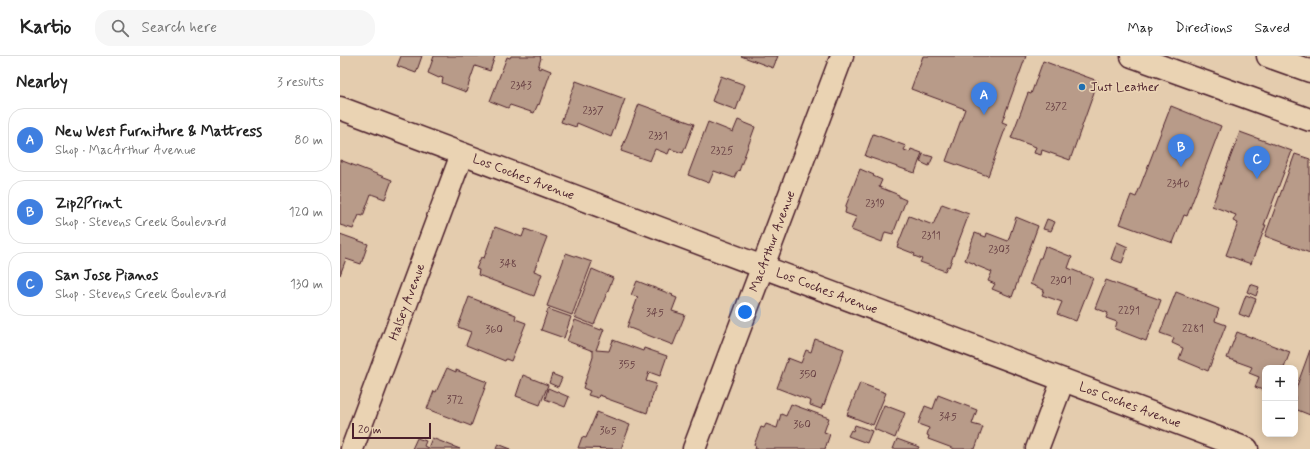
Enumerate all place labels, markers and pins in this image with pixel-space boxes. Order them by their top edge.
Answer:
place label: Just Leather [1090,79,1160,96]
pin: A [971,82,997,115]
marker: Just Leather [1077,82,1087,92]
pin: B [1168,134,1194,167]
pin: C [1244,146,1270,179]

